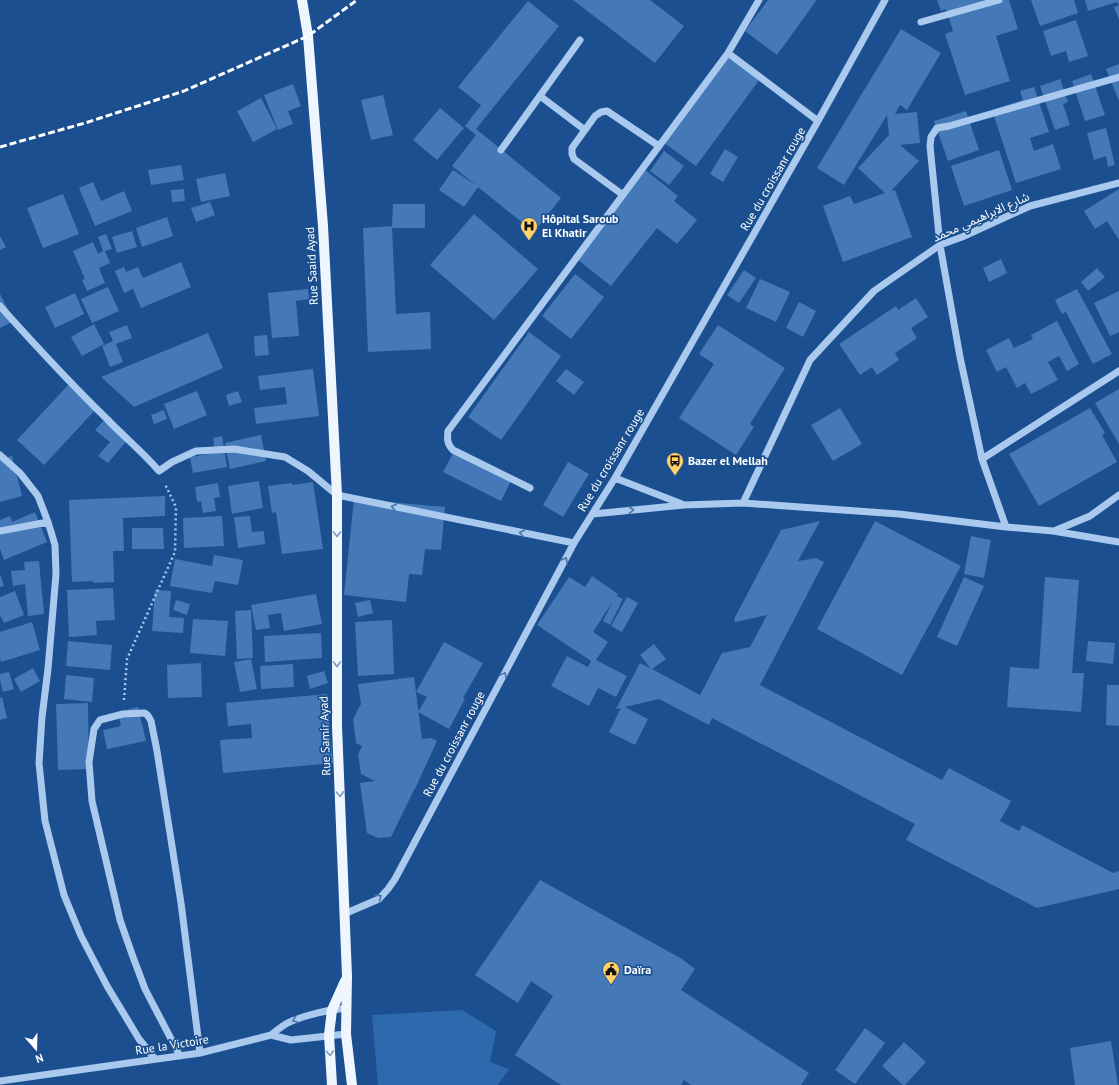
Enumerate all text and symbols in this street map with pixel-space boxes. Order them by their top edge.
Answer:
street label: Rue du croissanr rouge [737,124,808,233]
street label: شارع الابراهيمي محمد [930,188,1033,247]
place label: Hôpital Saroub El Khatir [542,211,619,240]
hospital icon: Hôpital Saroub El Khatir [519,216,539,241]
street label: Rue Saaid Ayad [302,227,321,305]
street label: Rue du croissanr rouge [574,406,647,514]
bus stop icon: Bazer el Mellah [665,451,685,476]
place label: Bazer el Mellah [688,453,768,468]
one-way arrow [391,503,398,511]
one-way arrow [628,506,634,515]
one-way arrow [519,529,525,537]
one-way arrow [333,531,341,537]
one-way arrow [560,557,567,564]
one-way arrow [333,661,341,667]
one-way arrow [499,672,506,679]
street label: Rue du croissanr rouge [419,688,488,799]
street label: Rue Samir Ayad [316,696,333,776]
one-way arrow [336,791,344,797]
one-way arrow [374,895,381,902]
public building icon: Daïra [601,960,621,985]
place label: Daïra [624,962,651,977]
one-way arrow [292,1015,299,1024]
north arrow [16,1029,56,1069]
street label: Rue la Victoire [134,1031,210,1058]
one-way arrow [325,1050,334,1056]
text: N [34,1051,45,1066]

